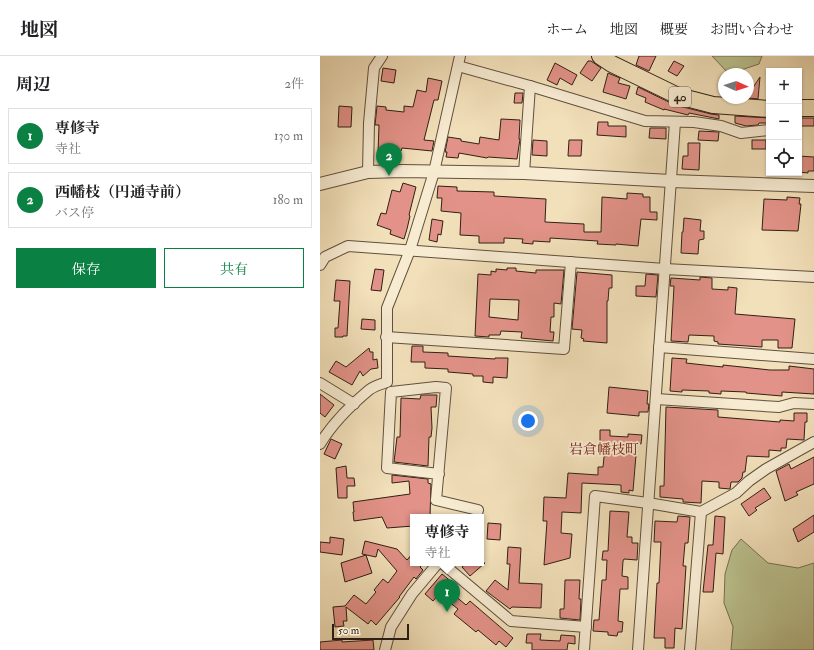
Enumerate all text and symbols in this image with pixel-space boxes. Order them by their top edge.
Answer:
text: 地図 [20,18,58,42]
text: ホーム [546,21,588,38]
text: 地図 [610,21,638,38]
text: 概要 [660,21,688,38]
text: お問い合わせ [710,21,794,38]
north arrow [718,68,754,104]
map controls [766,68,802,176]
button: + [766,68,802,104]
text: 周辺 [16,74,50,95]
text: 2件 [284,76,304,92]
road number: 40 [669,87,691,107]
button: − [766,104,802,140]
text: 専修寺 [55,119,100,138]
text: 1 [28,128,32,144]
text: 130 m [274,128,303,144]
button: locate [766,140,802,176]
text: 寺社 [55,141,81,157]
pin: 2 [376,143,402,176]
text: 西幡枝（円通寺前） [55,183,190,202]
text: 2 [27,192,33,208]
text: 180 m [273,192,303,208]
text: バス停 [55,205,94,221]
button: 保存 [16,248,156,288]
button: 共有 [164,248,304,288]
your location [518,411,538,431]
district label: 岩倉幡枝町 [569,441,639,458]
popup [410,514,484,566]
text: 専修寺 [424,523,470,542]
text: 寺社 [424,545,451,561]
pin: 1 [434,579,460,612]
scale bar [332,622,409,641]
text: 50 m [338,624,359,637]

